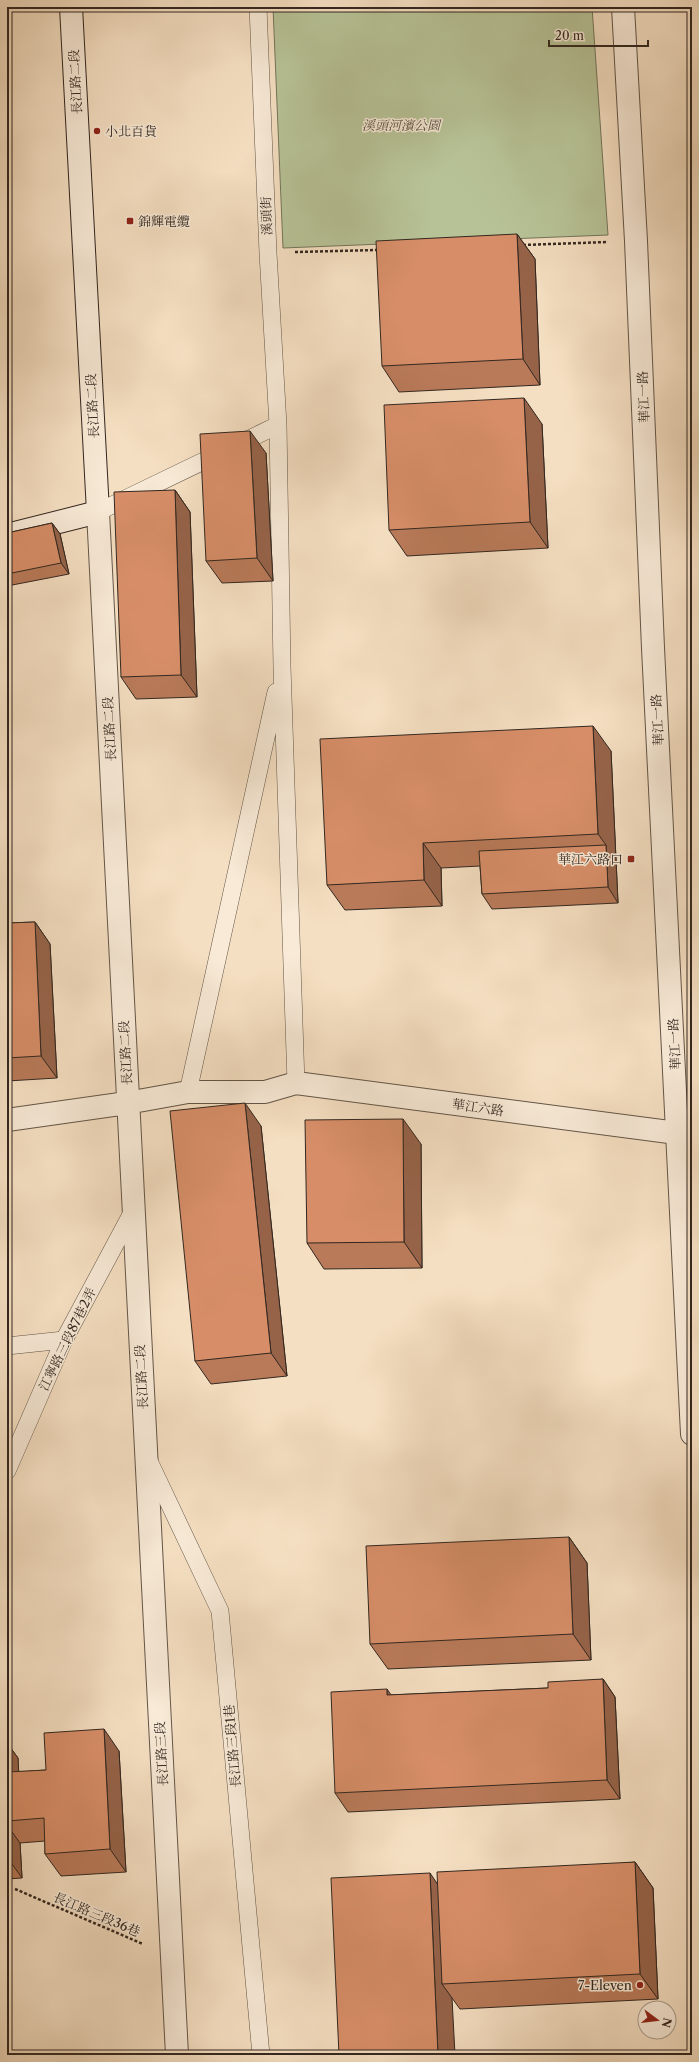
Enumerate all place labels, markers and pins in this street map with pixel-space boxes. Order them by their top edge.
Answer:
place label: 小北百貨 [105,123,157,139]
marker: 小北百貨 [92,126,102,136]
place label: 錦輝電纜 [138,213,190,229]
marker: 錦輝電纜 [125,216,135,226]
place label: 華江六路口 [558,851,623,867]
marker: 華江六路口 [626,854,636,864]
place label: 7-Eleven [578,1977,632,1993]
marker: 7-Eleven [635,1980,645,1990]

